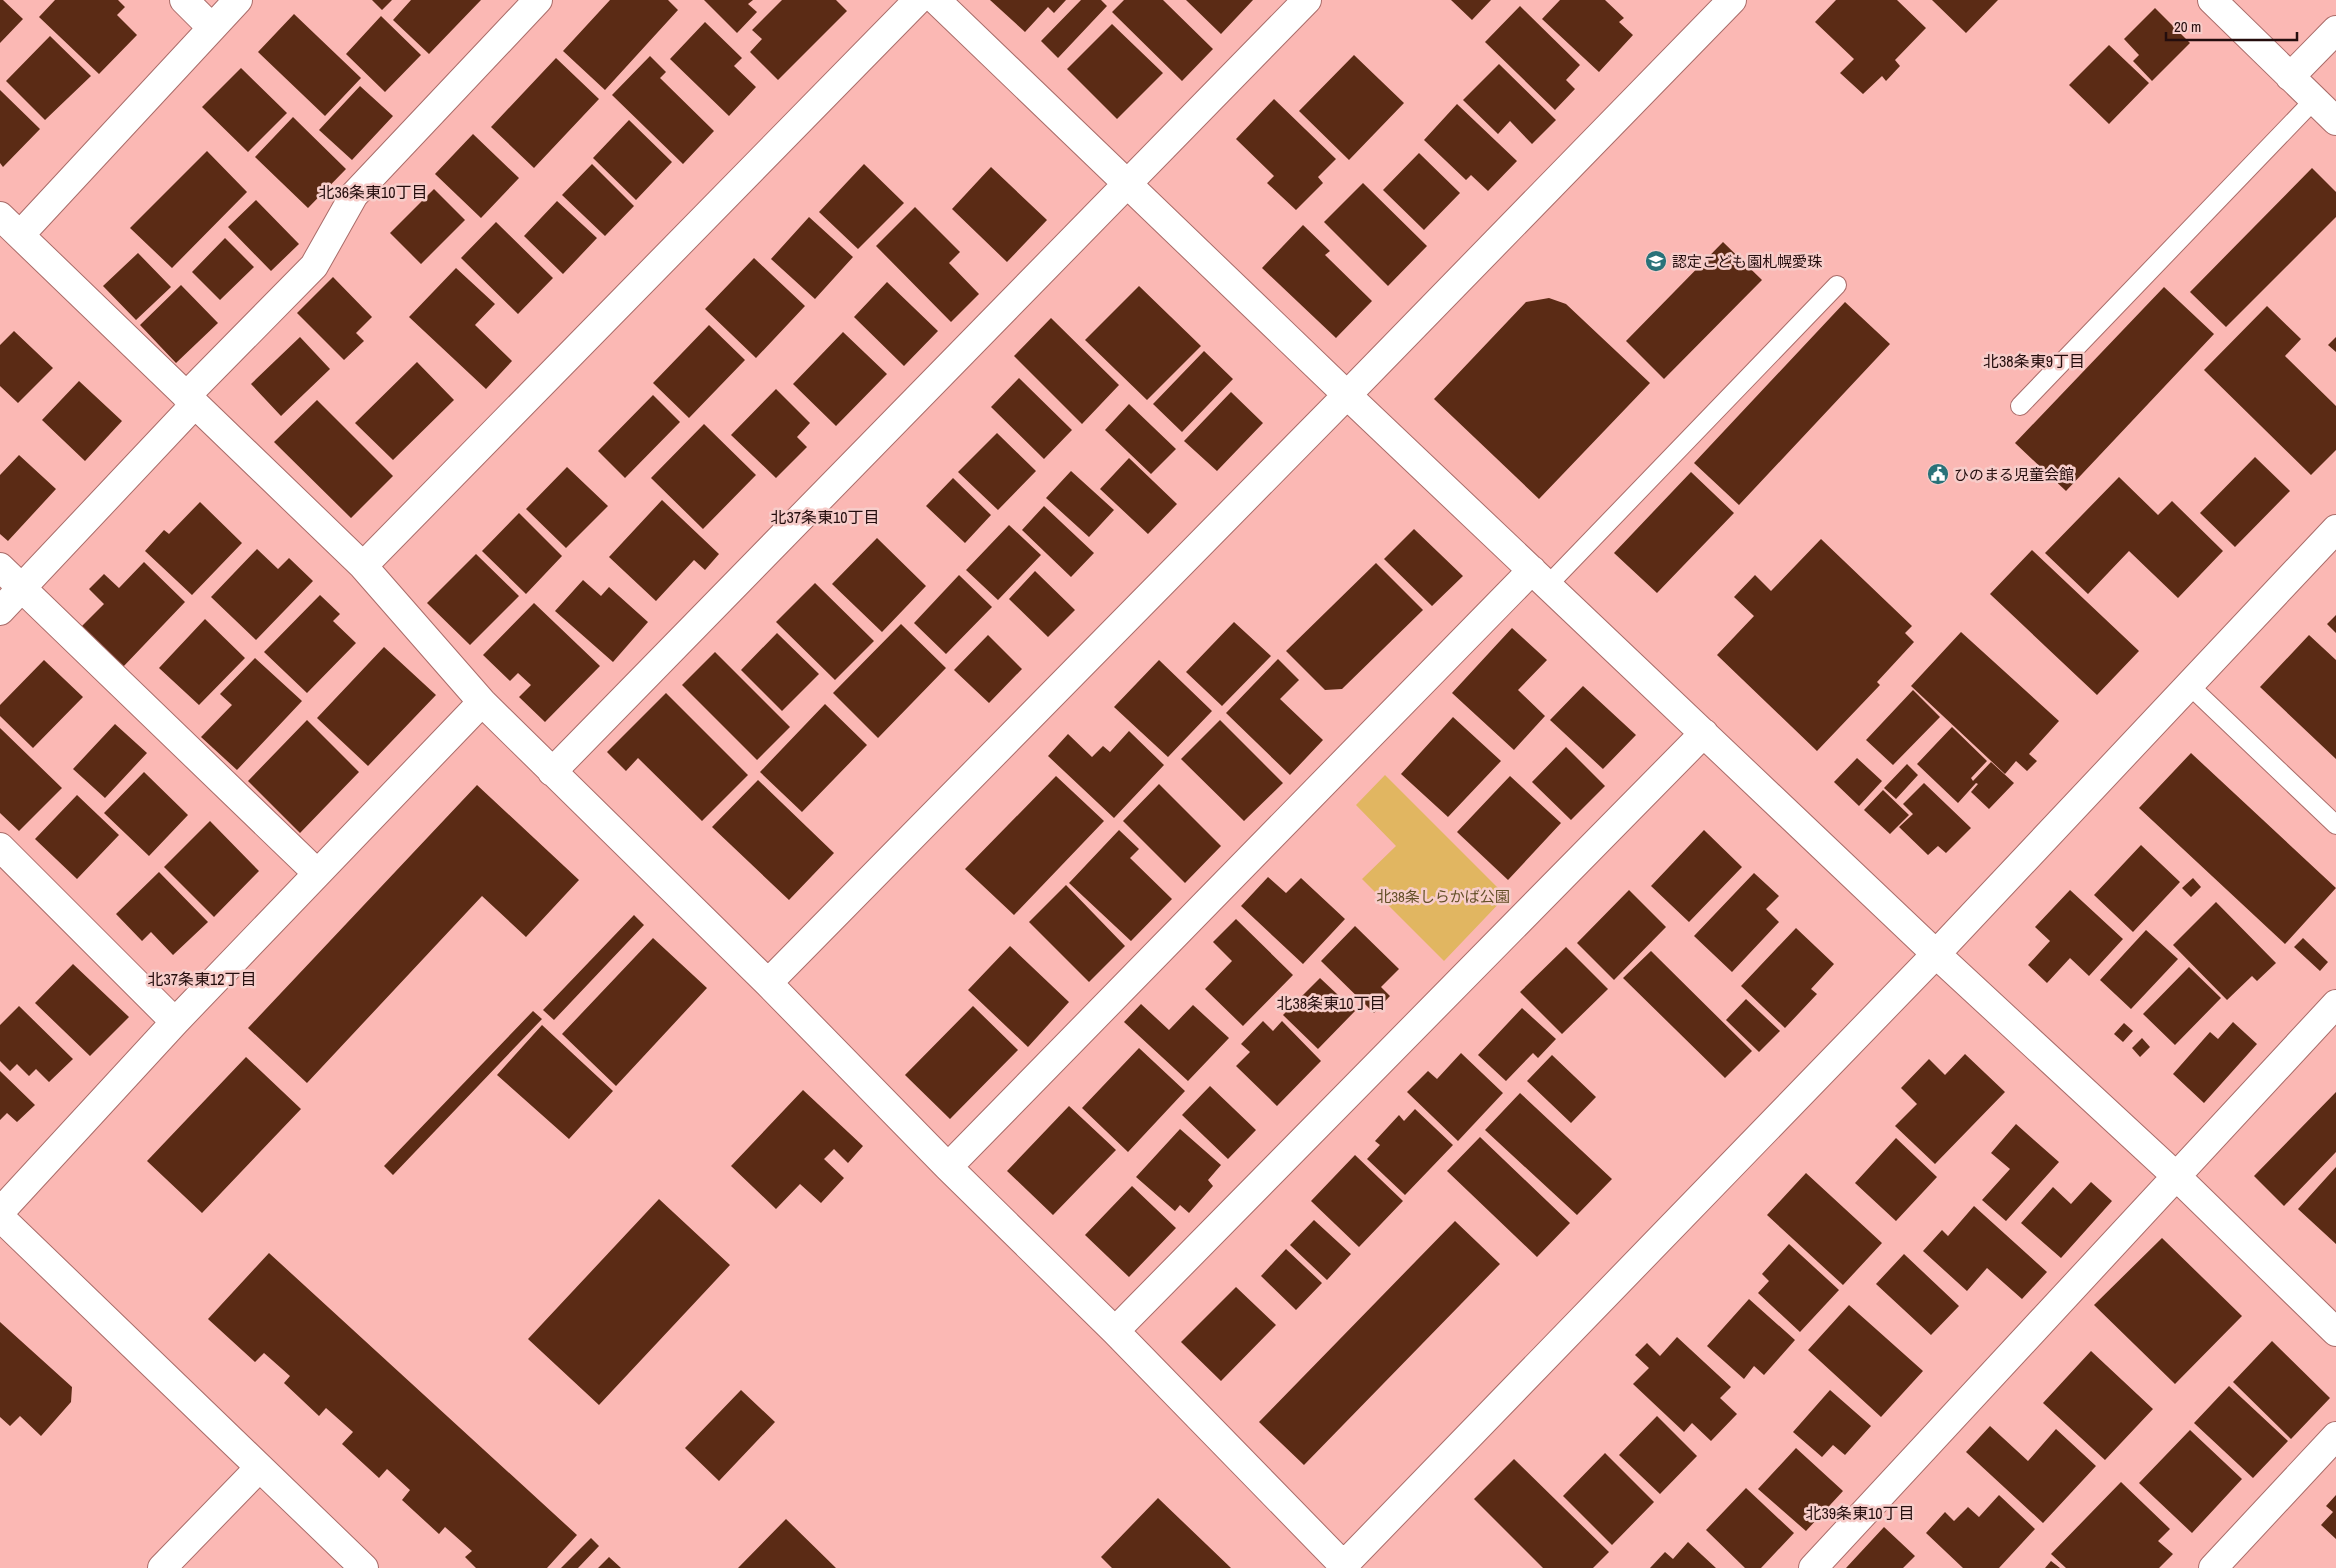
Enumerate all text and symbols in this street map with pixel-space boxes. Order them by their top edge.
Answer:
scale bar [2166,10,2297,42]
text: 20 m [2174,16,2201,37]
district label: 北36条東10丁目 [318,181,428,203]
school or university icon: 認定こども園札幌愛珠 [1644,249,1668,273]
place label: 認定こども園札幌愛珠 [1672,251,1823,272]
district label: 北38条東9丁目 [1983,350,2085,372]
public building icon: ひのまる児童会館 [1926,462,1950,486]
place label: ひのまる児童会館 [1954,464,2074,485]
district label: 北37条東10丁目 [770,506,880,528]
park label: 北38条しらかば公園 [1376,886,1510,907]
district label: 北37条東12丁目 [147,968,257,990]
district label: 北38条東10丁目 [1276,992,1386,1014]
district label: 北39条東10丁目 [1805,1502,1915,1524]

